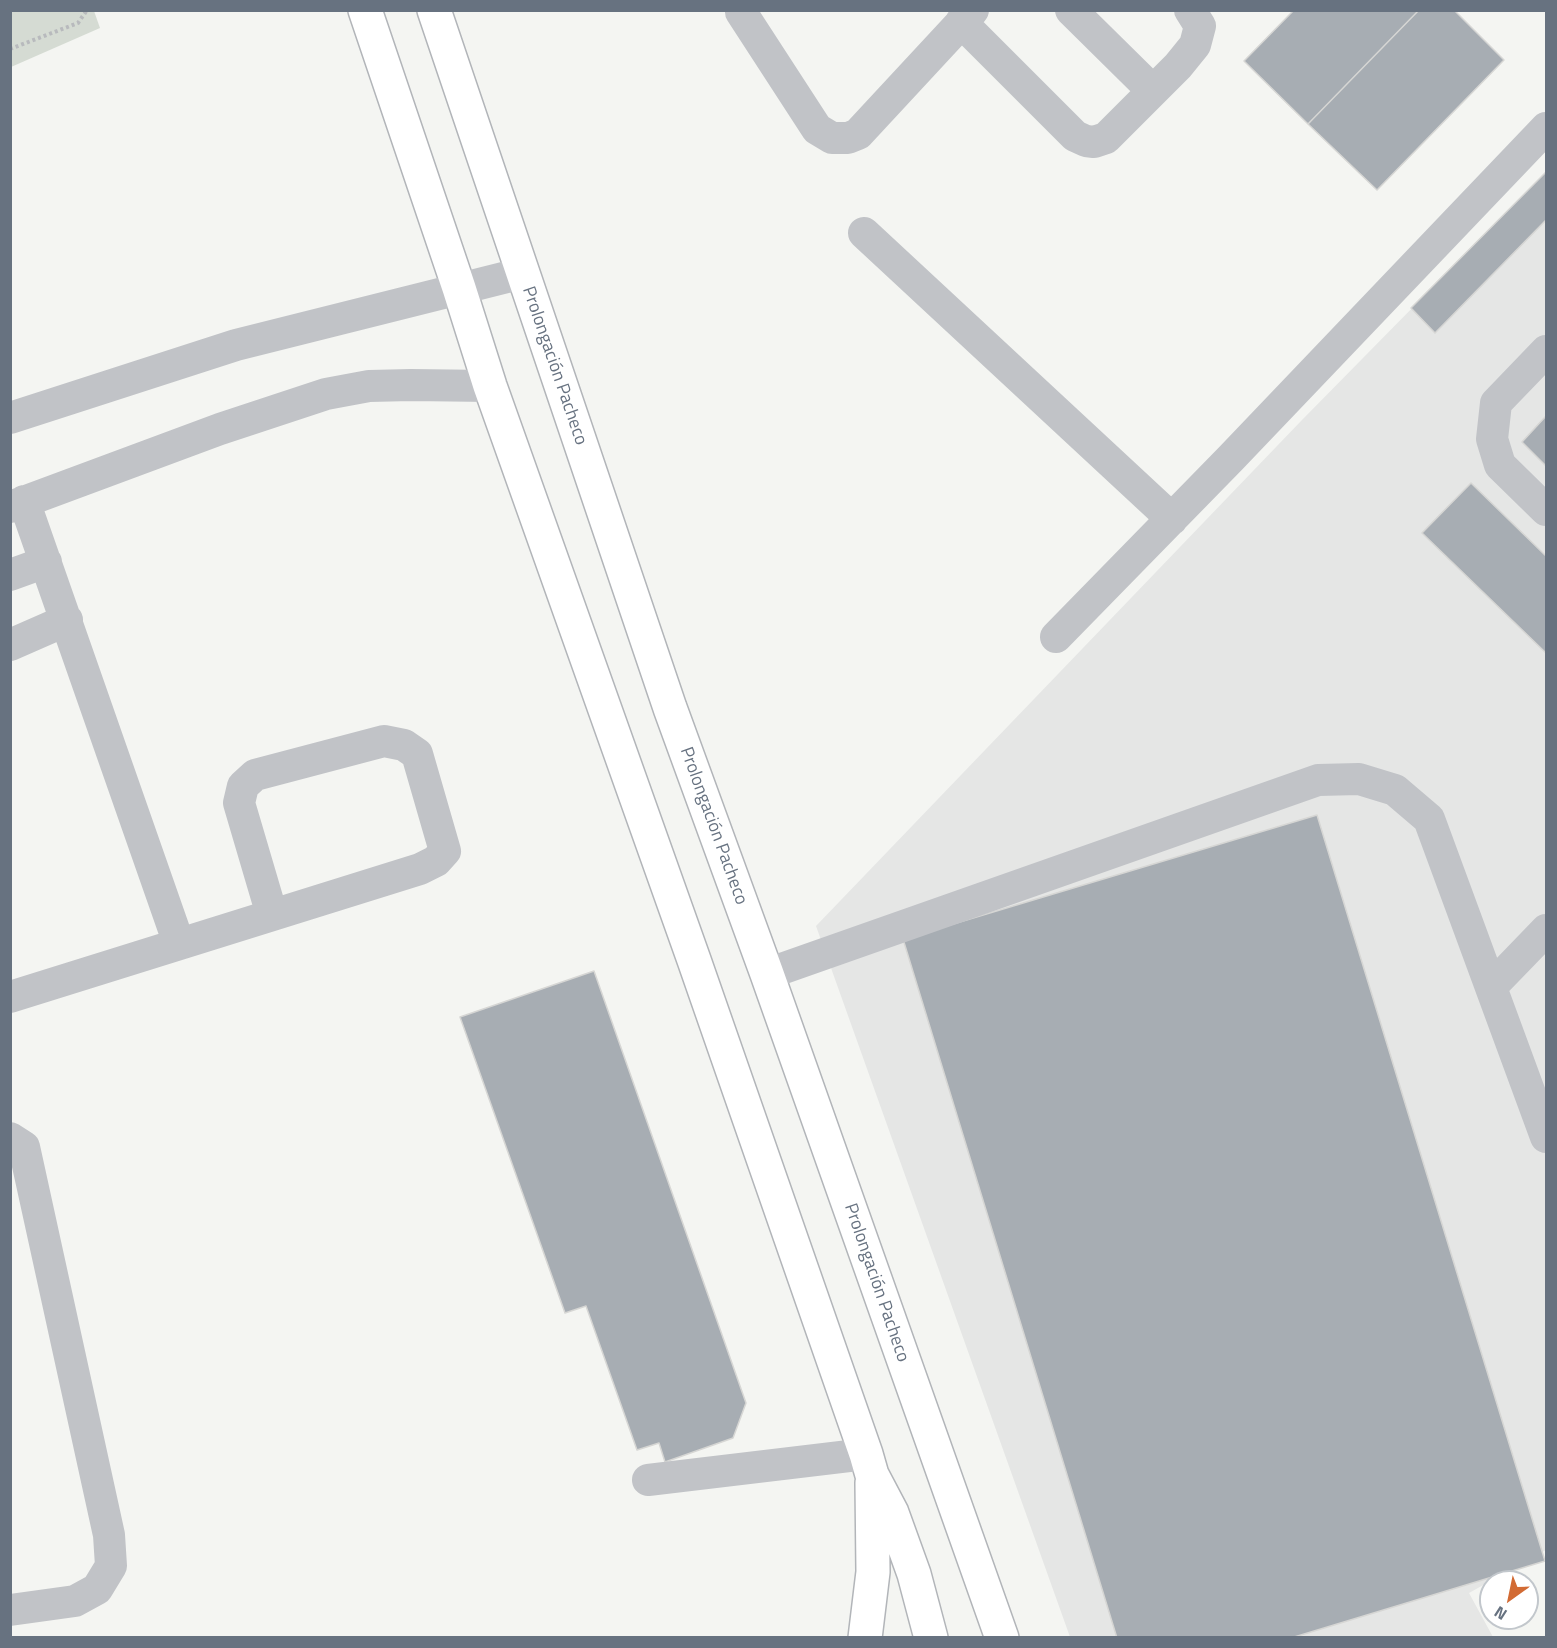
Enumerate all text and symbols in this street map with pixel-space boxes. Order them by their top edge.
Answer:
street label: Prolongación Pacheco [517,284,591,448]
street label: Prolongación Pacheco [674,744,752,908]
street label: Prolongación Pacheco [839,1201,913,1365]
north arrow [1479,1570,1539,1630]
text: N [1489,1600,1511,1627]

